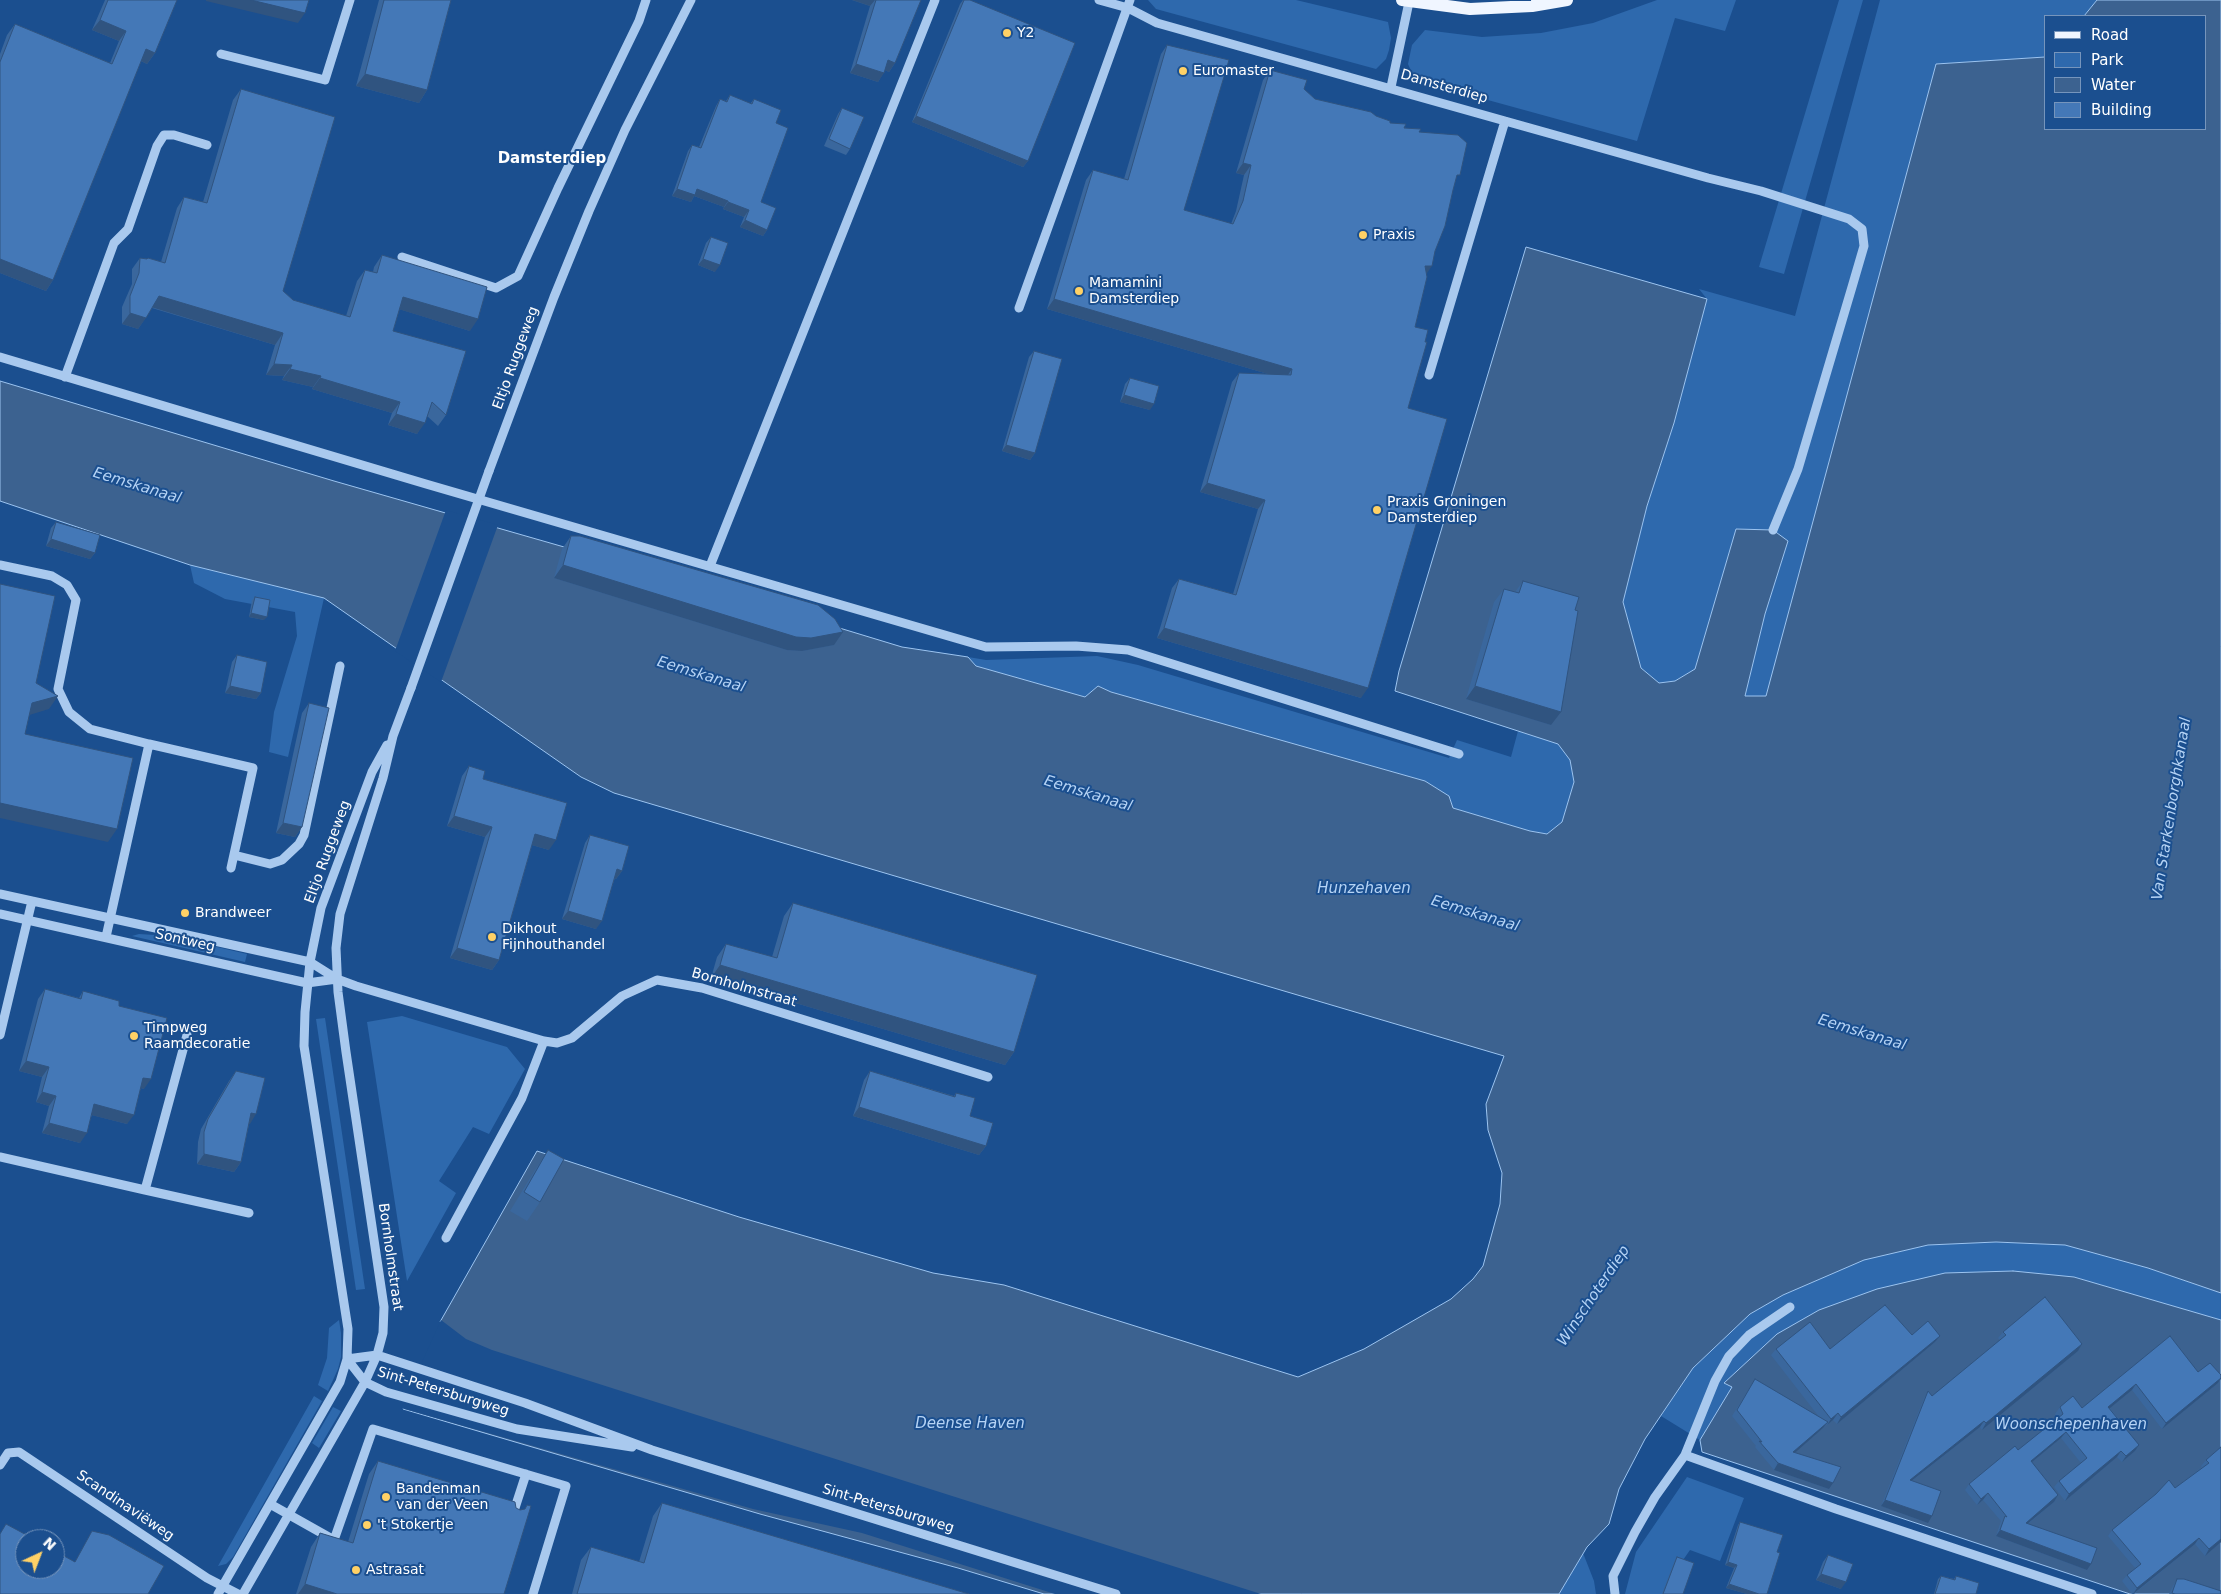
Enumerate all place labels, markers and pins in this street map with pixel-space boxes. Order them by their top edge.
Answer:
place label: Y2 [1017,25,1034,41]
marker: Y2 [1001,27,1013,39]
place label: Euromaster [1193,63,1274,79]
marker: Euromaster [1177,65,1189,77]
place label: Praxis [1373,227,1415,243]
marker: Praxis [1357,229,1369,241]
place label: Mamamini Damsterdiep [1089,275,1179,308]
marker: Mamamini Damsterdiep [1073,285,1085,297]
place label: Praxis Groningen Damsterdiep [1387,494,1506,526]
marker: Praxis Groningen Damsterdiep [1371,504,1383,516]
place label: Brandweer [195,905,271,921]
marker: Brandweer [179,907,191,919]
place label: Dikhout Fijnhouthandel [502,921,605,954]
marker: Dikhout Fijnhouthandel [486,931,498,943]
place label: Timpweg Raamdecoratie [144,1020,250,1052]
marker: Timpweg Raamdecoratie [128,1030,140,1042]
place label: Bandenman van der Veen [396,1481,488,1514]
marker: Bandenman van der Veen [380,1491,392,1503]
place label: 't Stokertje [377,1517,454,1533]
marker: 't Stokertje [361,1519,373,1531]
place label: Astrasat [366,1562,424,1578]
marker: Astrasat [350,1564,362,1576]

